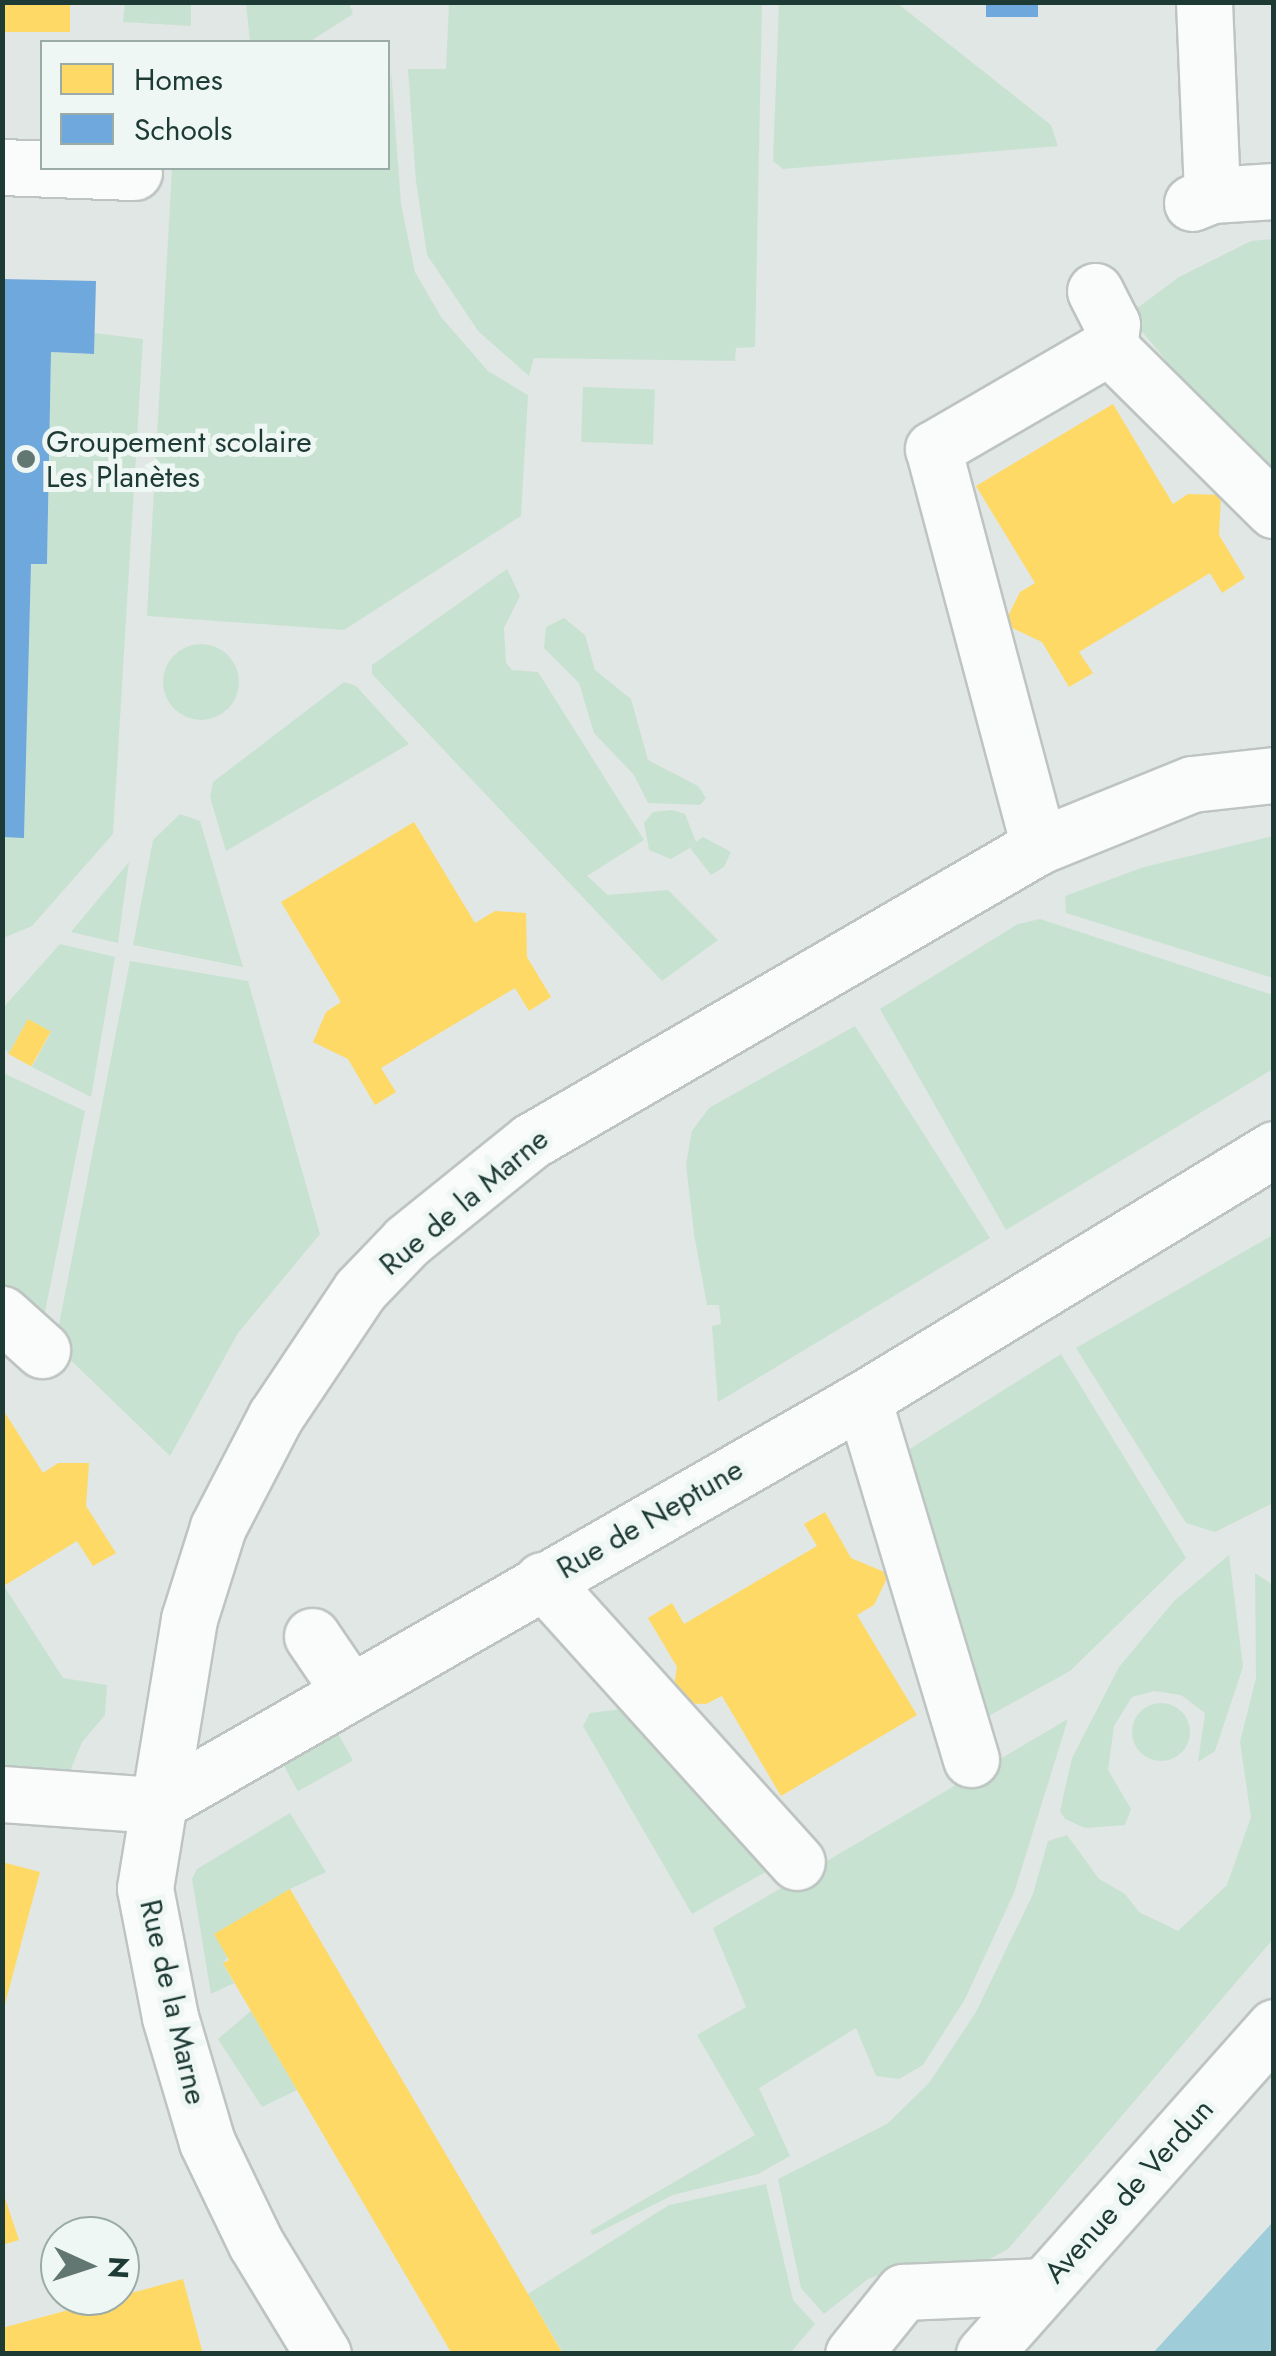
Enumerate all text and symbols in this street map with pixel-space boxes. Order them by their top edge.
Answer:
legend [40,40,390,170]
text: Homes [134,58,223,101]
text: Schools [134,108,232,151]
place label: Groupement scolaire Les Planètes [46,424,312,494]
marker: Groupement scolaire Les Planètes [15,448,37,470]
street label: Rue de la Marne [372,1121,556,1283]
street label: Rue de Neptune [551,1451,749,1587]
street label: Rue de la Marne [132,1896,214,2108]
street label: Avenue de Verdun [1037,2091,1221,2291]
north arrow [40,2216,140,2316]
text: N [97,2255,140,2280]

